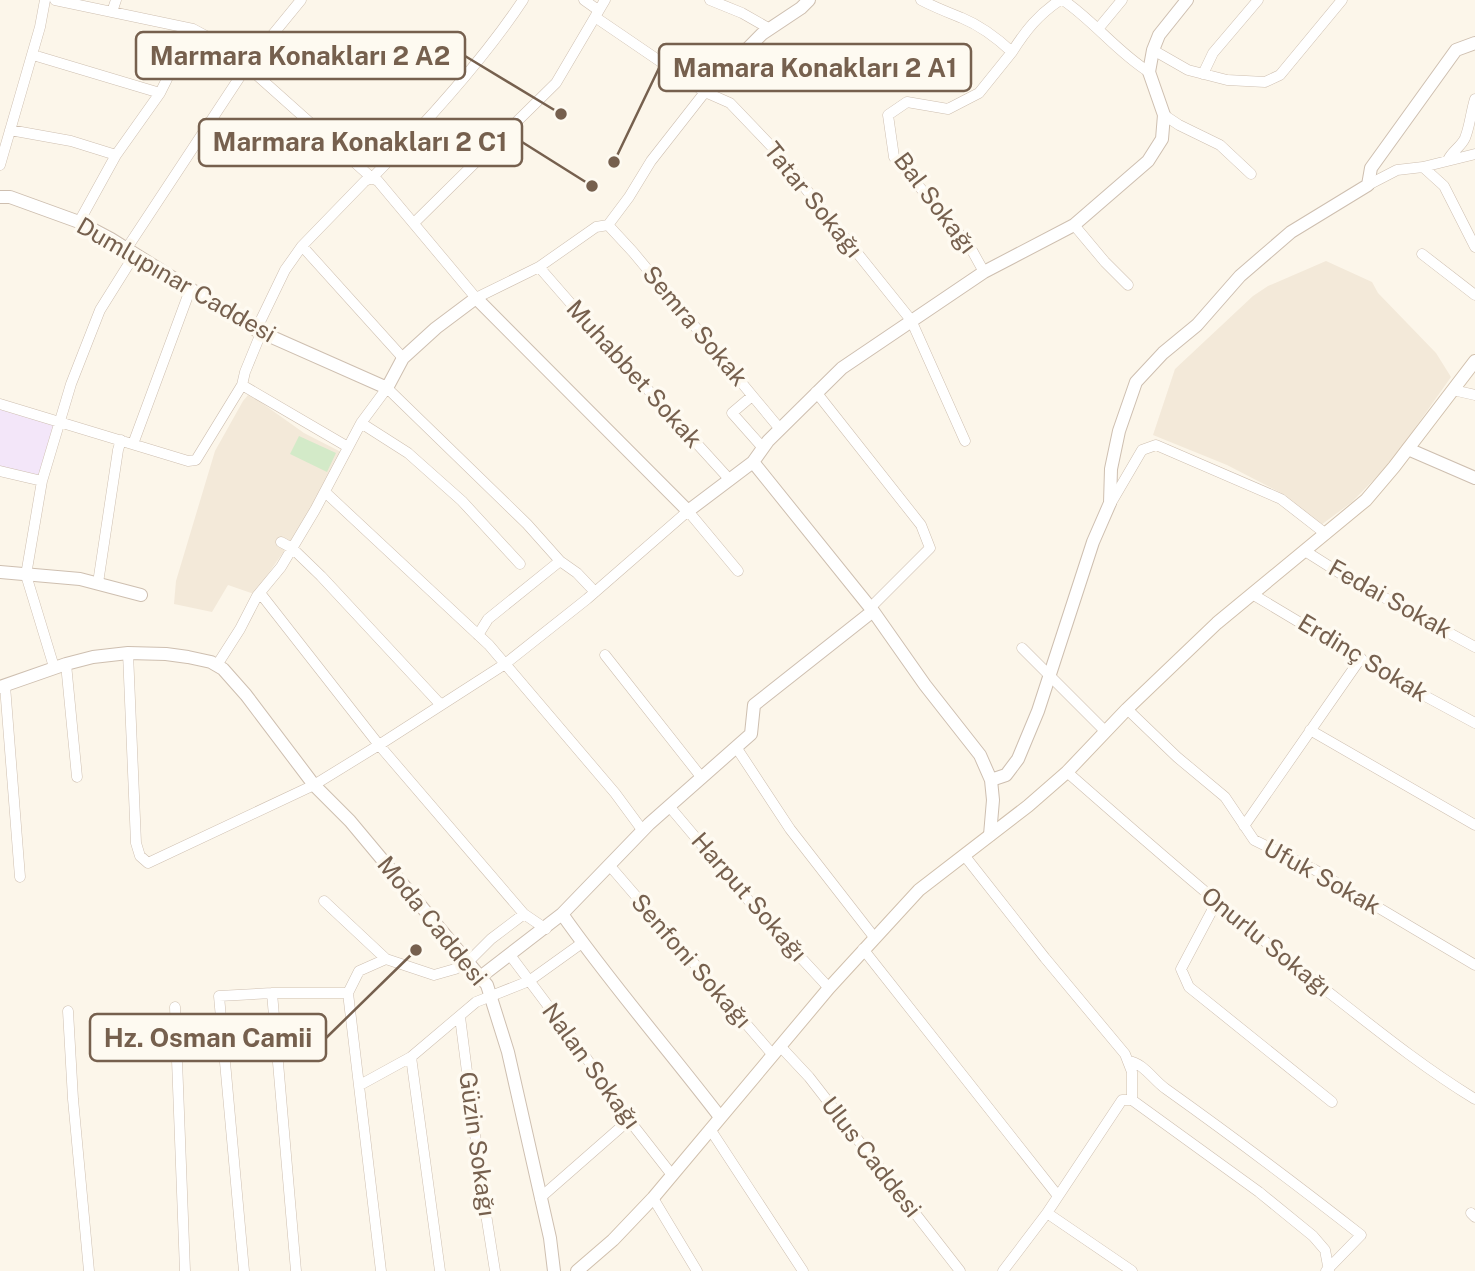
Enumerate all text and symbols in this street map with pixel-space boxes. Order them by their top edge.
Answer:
callout: Marmara Konakları 2 A2 [136,32,465,79]
text: Marmara Konakları 2 A2 [150,40,450,71]
callout: Mamara Konakları 2 A1 [659,44,971,91]
text: Mamara Konakları 2 A1 [673,52,957,83]
callout: Marmara Konakları 2 C1 [199,119,522,166]
text: Marmara Konakları 2 C1 [213,126,507,157]
street label: Tatar Sokağı [759,136,869,263]
street label: Bal Sokağı [889,146,983,258]
street label: Dumlupınar Caddesi [72,211,281,347]
street label: Semra Sokak [637,260,754,391]
street label: Muhabbet Sokak [561,294,708,453]
street label: Fedai Sokak [1324,553,1457,643]
street label: Erdinç Sokak [1294,607,1433,707]
street label: Harput Sokağı [686,826,813,966]
street label: Ufuk Sokak [1259,833,1386,920]
street label: Moda Caddesi [372,850,493,991]
street label: Onurlu Sokağı [1196,881,1337,1002]
street label: Senfoni Sokağı [626,888,758,1033]
street label: Nalan Sokağı [537,997,647,1134]
callout: Hz. Osman Camii [90,1014,326,1061]
text: Hz. Osman Camii [104,1022,312,1053]
street label: Güzin Sokağı [454,1070,502,1218]
street label: Ulus Caddesi [816,1090,928,1222]

